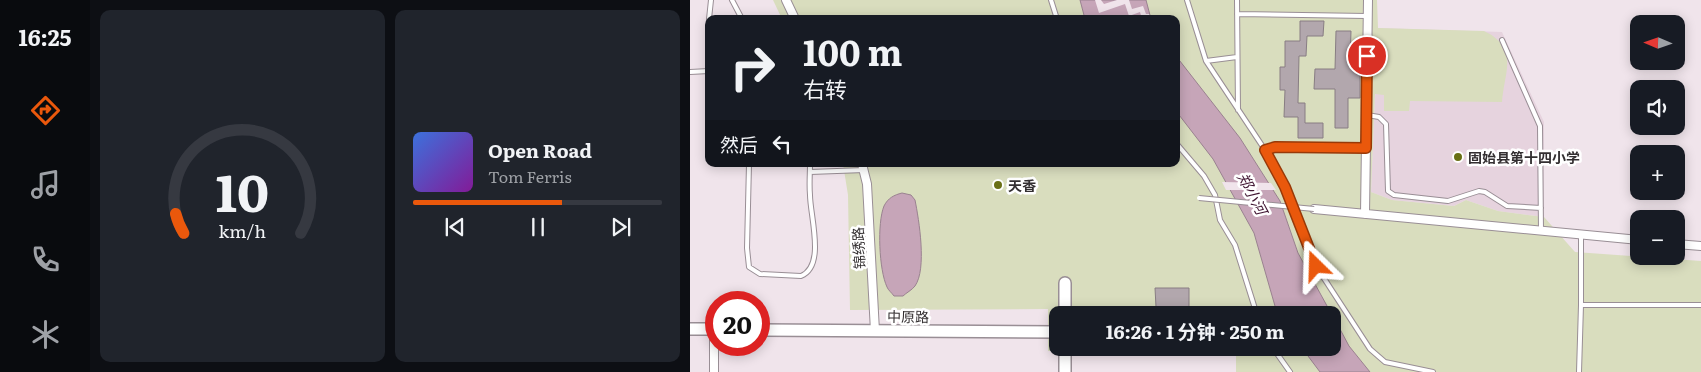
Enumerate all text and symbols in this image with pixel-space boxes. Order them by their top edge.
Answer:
north arrow [1630,15,1685,70]
map controls [1630,15,1685,265]
text: 16:25 [19,20,71,53]
text: 100 m [803,25,903,77]
icon: right [720,35,785,100]
pin [1346,35,1388,77]
icon: arrive [1353,42,1381,70]
text: 右转 [803,72,847,105]
button: sound [1630,80,1685,135]
icon: directions [28,93,63,128]
text: 然后 [720,130,758,158]
icon: left [768,130,796,158]
text: Open Road [488,136,592,164]
button: + [1630,145,1685,200]
place label: 固始县第十四小学 [1468,147,1580,167]
text: 10 [216,151,269,228]
marker: 固始县第十四小学 [1452,151,1464,163]
text: Tom Ferris [488,164,572,188]
icon: music [28,167,63,202]
water label: 郑小河 [1232,168,1275,221]
place label: 天香 [1008,175,1036,195]
marker: 天香 [992,179,1004,191]
button: − [1630,210,1685,265]
icon: previous [441,213,469,241]
icon: pause [524,213,552,241]
icon: next [607,213,635,241]
text: km/h [219,217,266,244]
street label: 锦绣路 [847,227,869,269]
position arrow [1289,239,1341,291]
icon: phone [28,242,63,277]
speed limit sign: 20 [705,291,770,356]
street label: 中原路 [887,306,929,326]
icon: climate [28,317,63,352]
text: 16:26 · 1 分钟 · 250 m [1106,317,1284,345]

